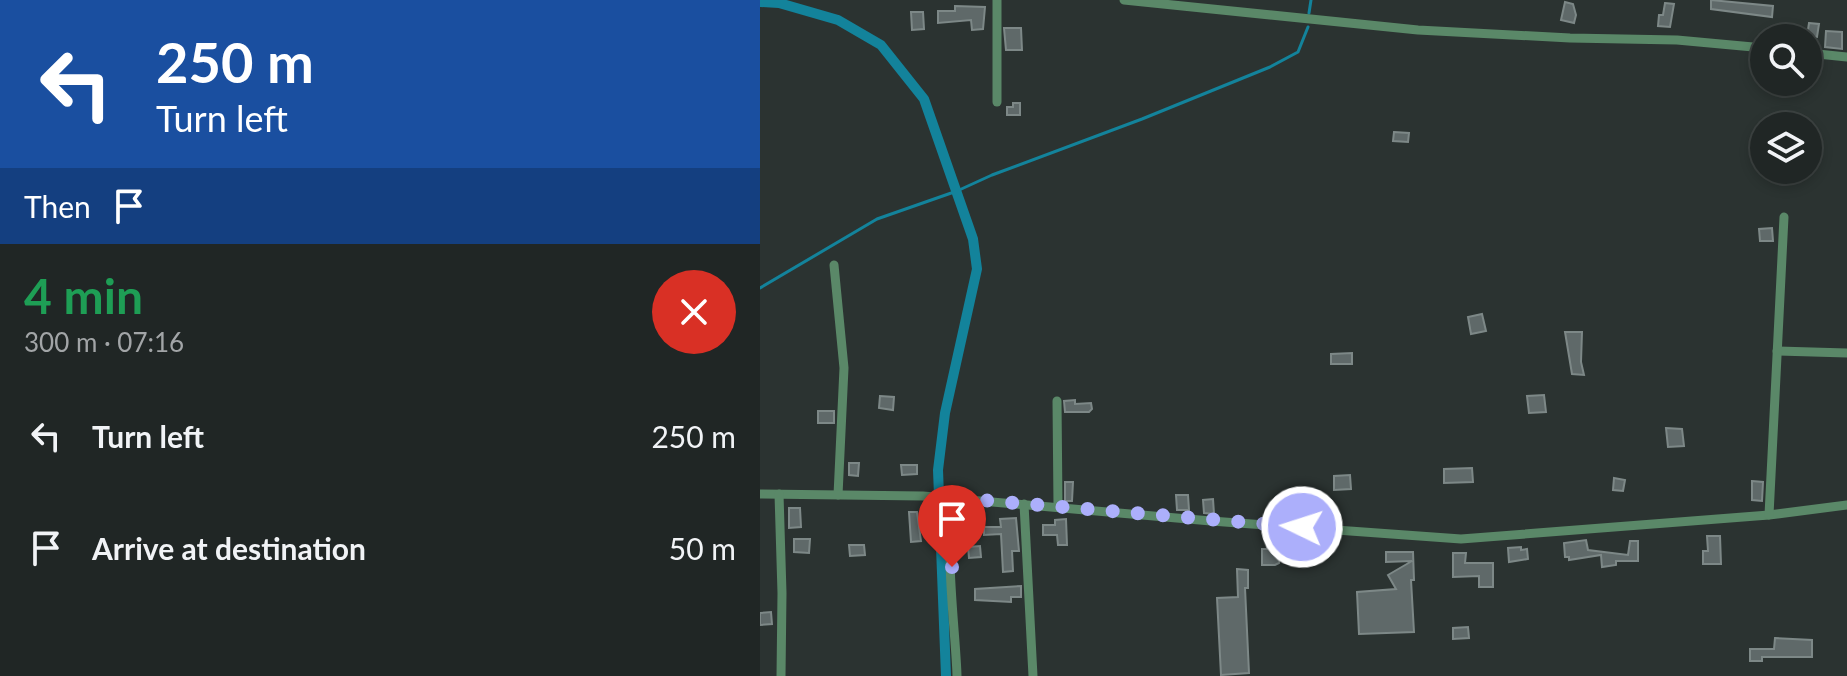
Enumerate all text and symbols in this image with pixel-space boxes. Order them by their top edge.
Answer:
map controls [1750,24,1822,184]
button: search [1750,24,1822,96]
text: 250 m [156,28,314,95]
icon: left [24,32,128,136]
text: Turn left [156,96,288,140]
button: layers [1750,112,1822,184]
icon: arrive [107,184,151,228]
text: Then [24,188,91,224]
text: 4 min [24,267,143,324]
button: close [652,270,736,354]
text: 300 m · 07:16 [24,326,184,358]
icon: left [24,414,68,458]
text: Turn left [92,418,204,454]
text: 250 m [651,418,736,454]
pin [918,485,986,567]
position arrow [1260,485,1344,569]
icon: arrive [930,497,974,541]
icon: arrive [24,526,68,570]
text: Arrive at destination [92,530,366,566]
text: 50 m [669,530,736,566]

